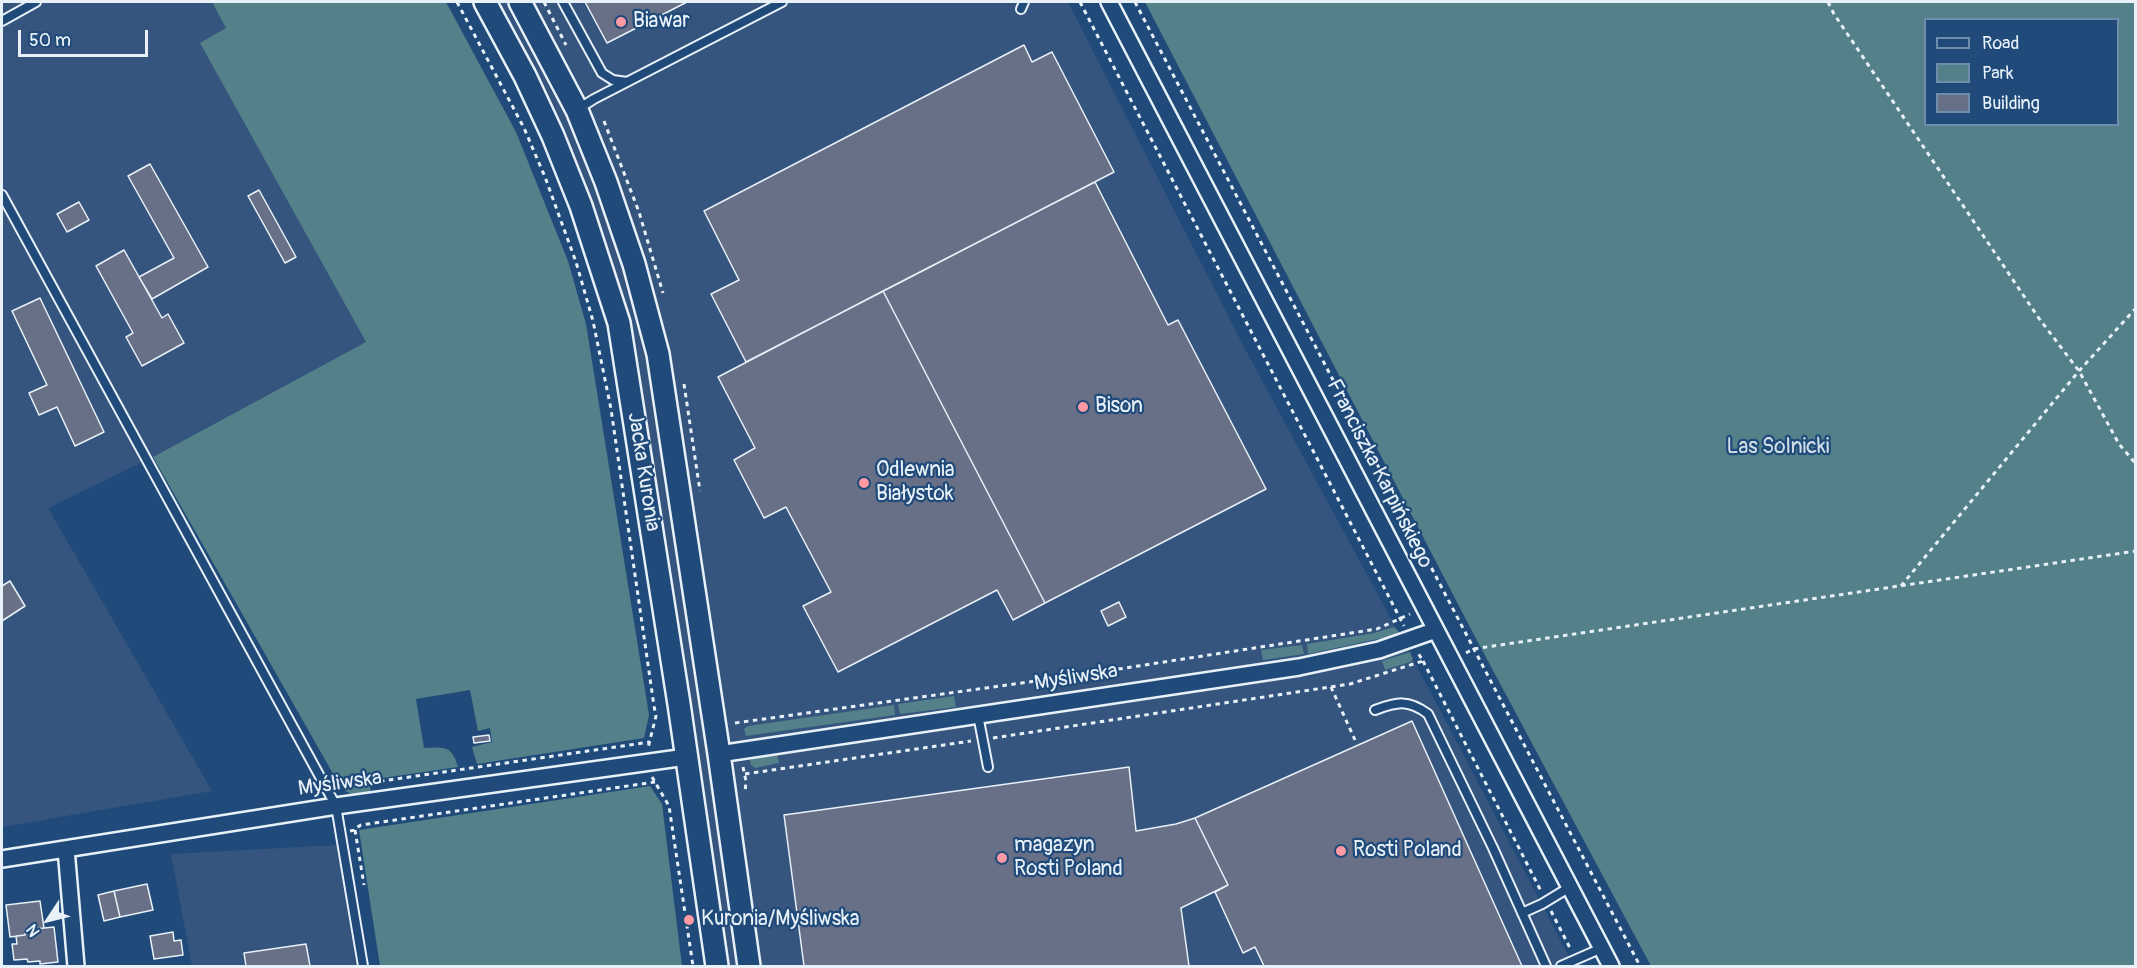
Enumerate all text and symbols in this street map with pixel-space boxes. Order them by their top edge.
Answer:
place label: Biawar [633,9,690,35]
marker: Biawar [614,15,628,29]
scale bar [21,18,152,56]
legend [1924,18,2119,126]
text: 50 m [29,29,71,52]
text: Road [1982,32,2019,55]
text: Park [1982,62,2014,85]
text: Building [1982,92,2040,115]
street label: Franciszka Karpińskiego [1320,375,1438,573]
place label: Bison [1095,394,1143,420]
marker: Bison [1076,400,1090,414]
street label: Jacka Kuronia [621,411,665,533]
park label: Las Solnicki [1727,435,1829,461]
place label: Odlewnia Białystok [876,458,955,508]
marker: Odlewnia Białystok [857,476,871,490]
street label: Myśliwska [1032,659,1120,697]
street label: Myśliwska [297,766,383,802]
place label: magazyn Rosti Poland [1014,833,1123,883]
place label: Rosti Poland [1353,838,1462,864]
marker: Rosti Poland [1334,844,1348,858]
marker: magazyn Rosti Poland [995,851,1009,865]
north arrow [18,890,78,950]
place label: Kuronia/Myśliwska [701,907,860,933]
marker: Kuronia/Myśliwska [682,913,696,927]
text: N [22,920,45,941]

